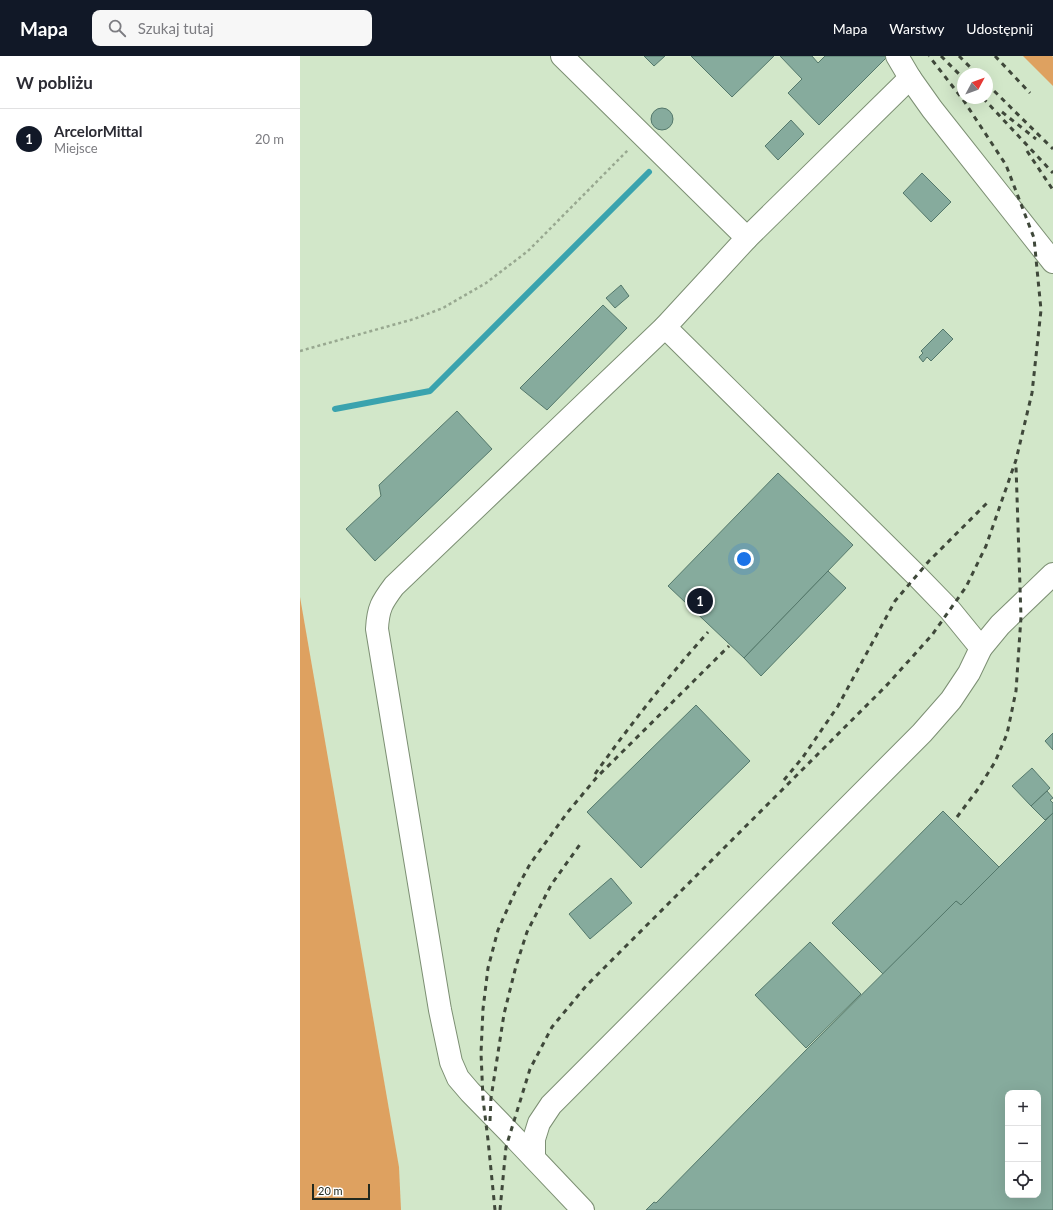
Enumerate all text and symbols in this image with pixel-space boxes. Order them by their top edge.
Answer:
search box [92,10,372,46]
text: Mapa [20,17,68,40]
icon: search [106,17,128,39]
text: Szukaj tutaj [138,19,214,37]
text: Mapa [833,20,867,37]
text: Warstwy [889,20,944,37]
text: Udostępnij [966,20,1033,37]
north arrow [957,68,993,104]
text: W pobliżu [16,72,93,93]
text: ArcelorMittal [54,122,142,140]
text: 1 [25,131,33,147]
text: 20 m [255,131,284,147]
text: Miejsce [54,140,98,156]
your location [734,549,754,569]
pin: 1 [687,586,713,616]
map controls [1005,1090,1041,1198]
button: + [1005,1090,1041,1126]
button: − [1005,1126,1041,1162]
button: locate [1005,1162,1041,1198]
scale bar [312,1182,370,1201]
text: 20 m [318,1184,343,1197]

